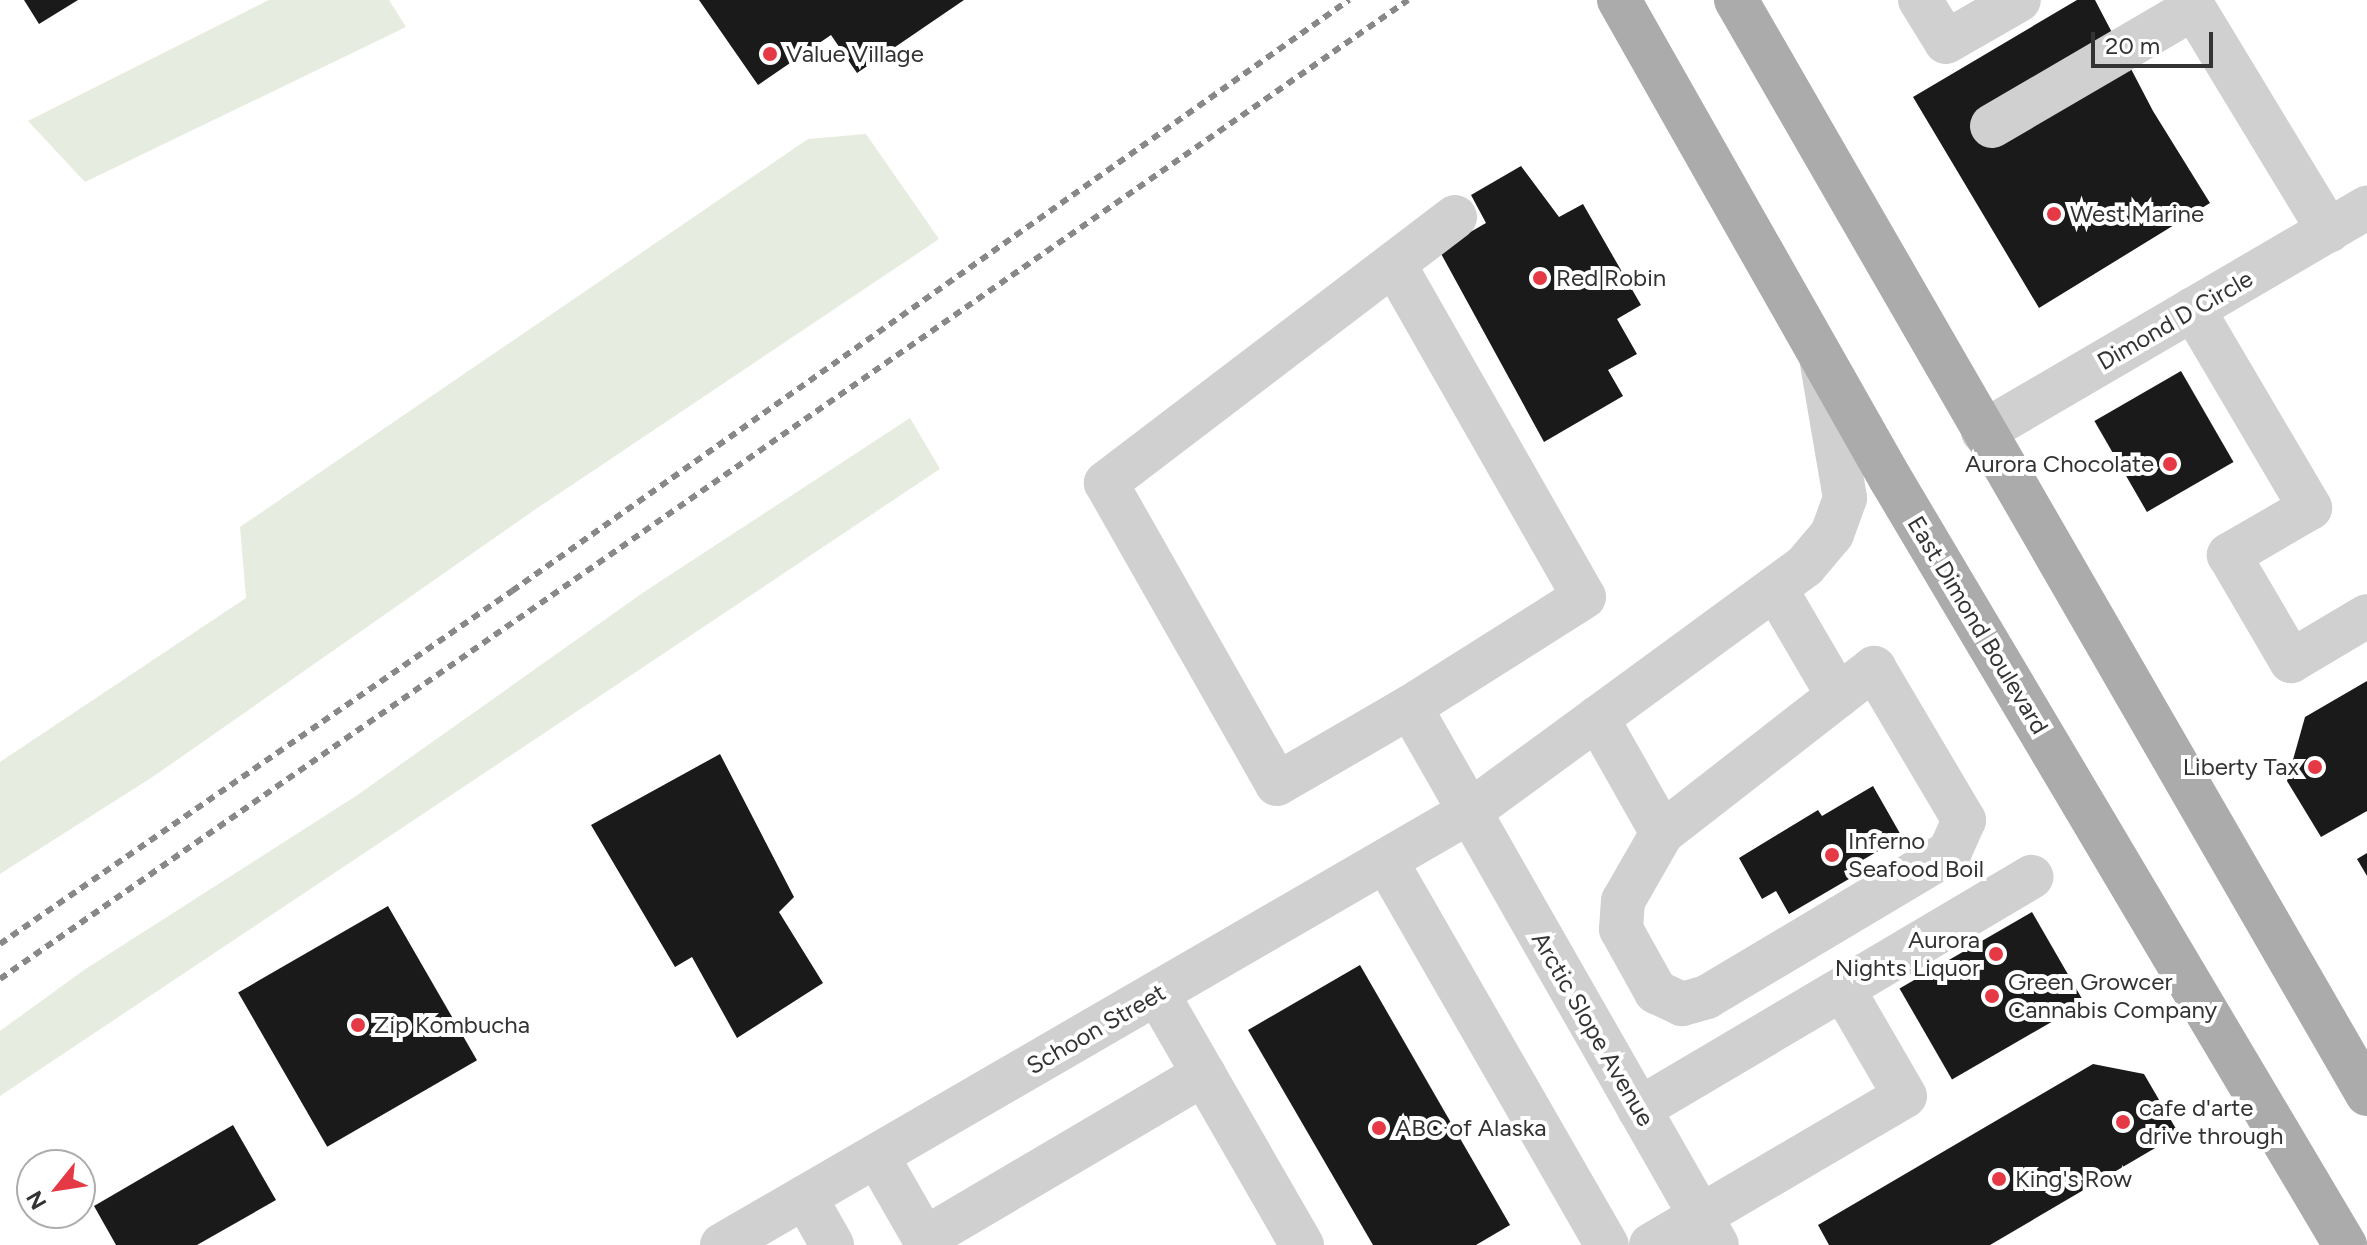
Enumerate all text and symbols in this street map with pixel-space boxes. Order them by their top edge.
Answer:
scale bar [2095,16,2217,66]
text: 20 m [2105,31,2160,60]
place label: Value Village [786,40,924,68]
marker: Value Village [761,45,779,63]
place label: West Marine [2070,200,2204,228]
marker: West Marine [2045,205,2063,223]
place label: Red Robin [1556,264,1666,292]
street label: Dimond D Circle [2092,264,2258,376]
marker: Red Robin [1531,269,1549,287]
place label: Aurora Chocolate [1965,450,2154,478]
marker: Aurora Chocolate [2161,455,2179,473]
street label: East Dimond Boulevard [1902,511,2054,739]
place label: Liberty Tax [2183,753,2299,781]
marker: Liberty Tax [2306,758,2324,776]
place label: Inferno Seafood Boil [1848,827,1984,883]
marker: Inferno Seafood Boil [1823,846,1841,864]
place label: Aurora Nights Liquor [1835,926,1980,982]
street label: Arctic Slope Avenue [1526,927,1660,1131]
marker: Aurora Nights Liquor [1987,945,2005,963]
place label: Green Growcer Cannabis Company [2008,968,2217,1024]
street label: Schoon Street [1021,978,1171,1080]
marker: Green Growcer Cannabis Company [1983,987,2001,1005]
place label: Zip Kombucha [374,1011,530,1039]
marker: Zip Kombucha [349,1016,367,1034]
place label: cafe d'arte drive through [2139,1094,2283,1150]
marker: cafe d'arte drive through [2114,1113,2132,1131]
place label: ABC of Alaska [1395,1114,1546,1142]
marker: ABC of Alaska [1370,1119,1388,1137]
north arrow [16,1149,96,1229]
place label: King's Row [2015,1165,2132,1193]
marker: King's Row [1990,1170,2008,1188]
text: N [21,1186,52,1214]

